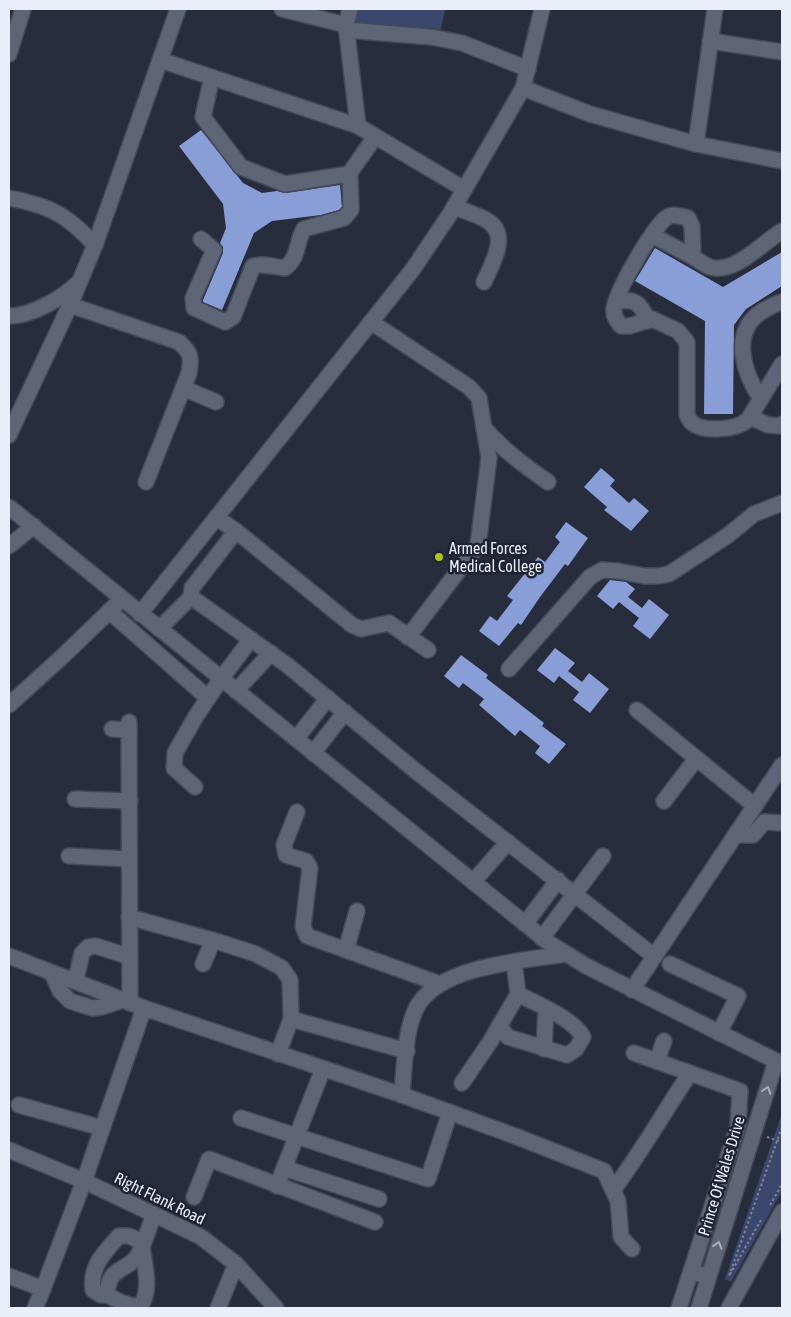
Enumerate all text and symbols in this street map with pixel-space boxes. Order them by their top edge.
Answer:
place label: Armed Forces Medical College [449,539,542,576]
marker: Armed Forces Medical College [433,551,445,563]
one-way arrow [761,1086,771,1095]
street label: Prince Of Wales Drive [694,1114,748,1238]
street label: Right Flank Road [111,1168,208,1229]
one-way arrow [713,1241,723,1250]

